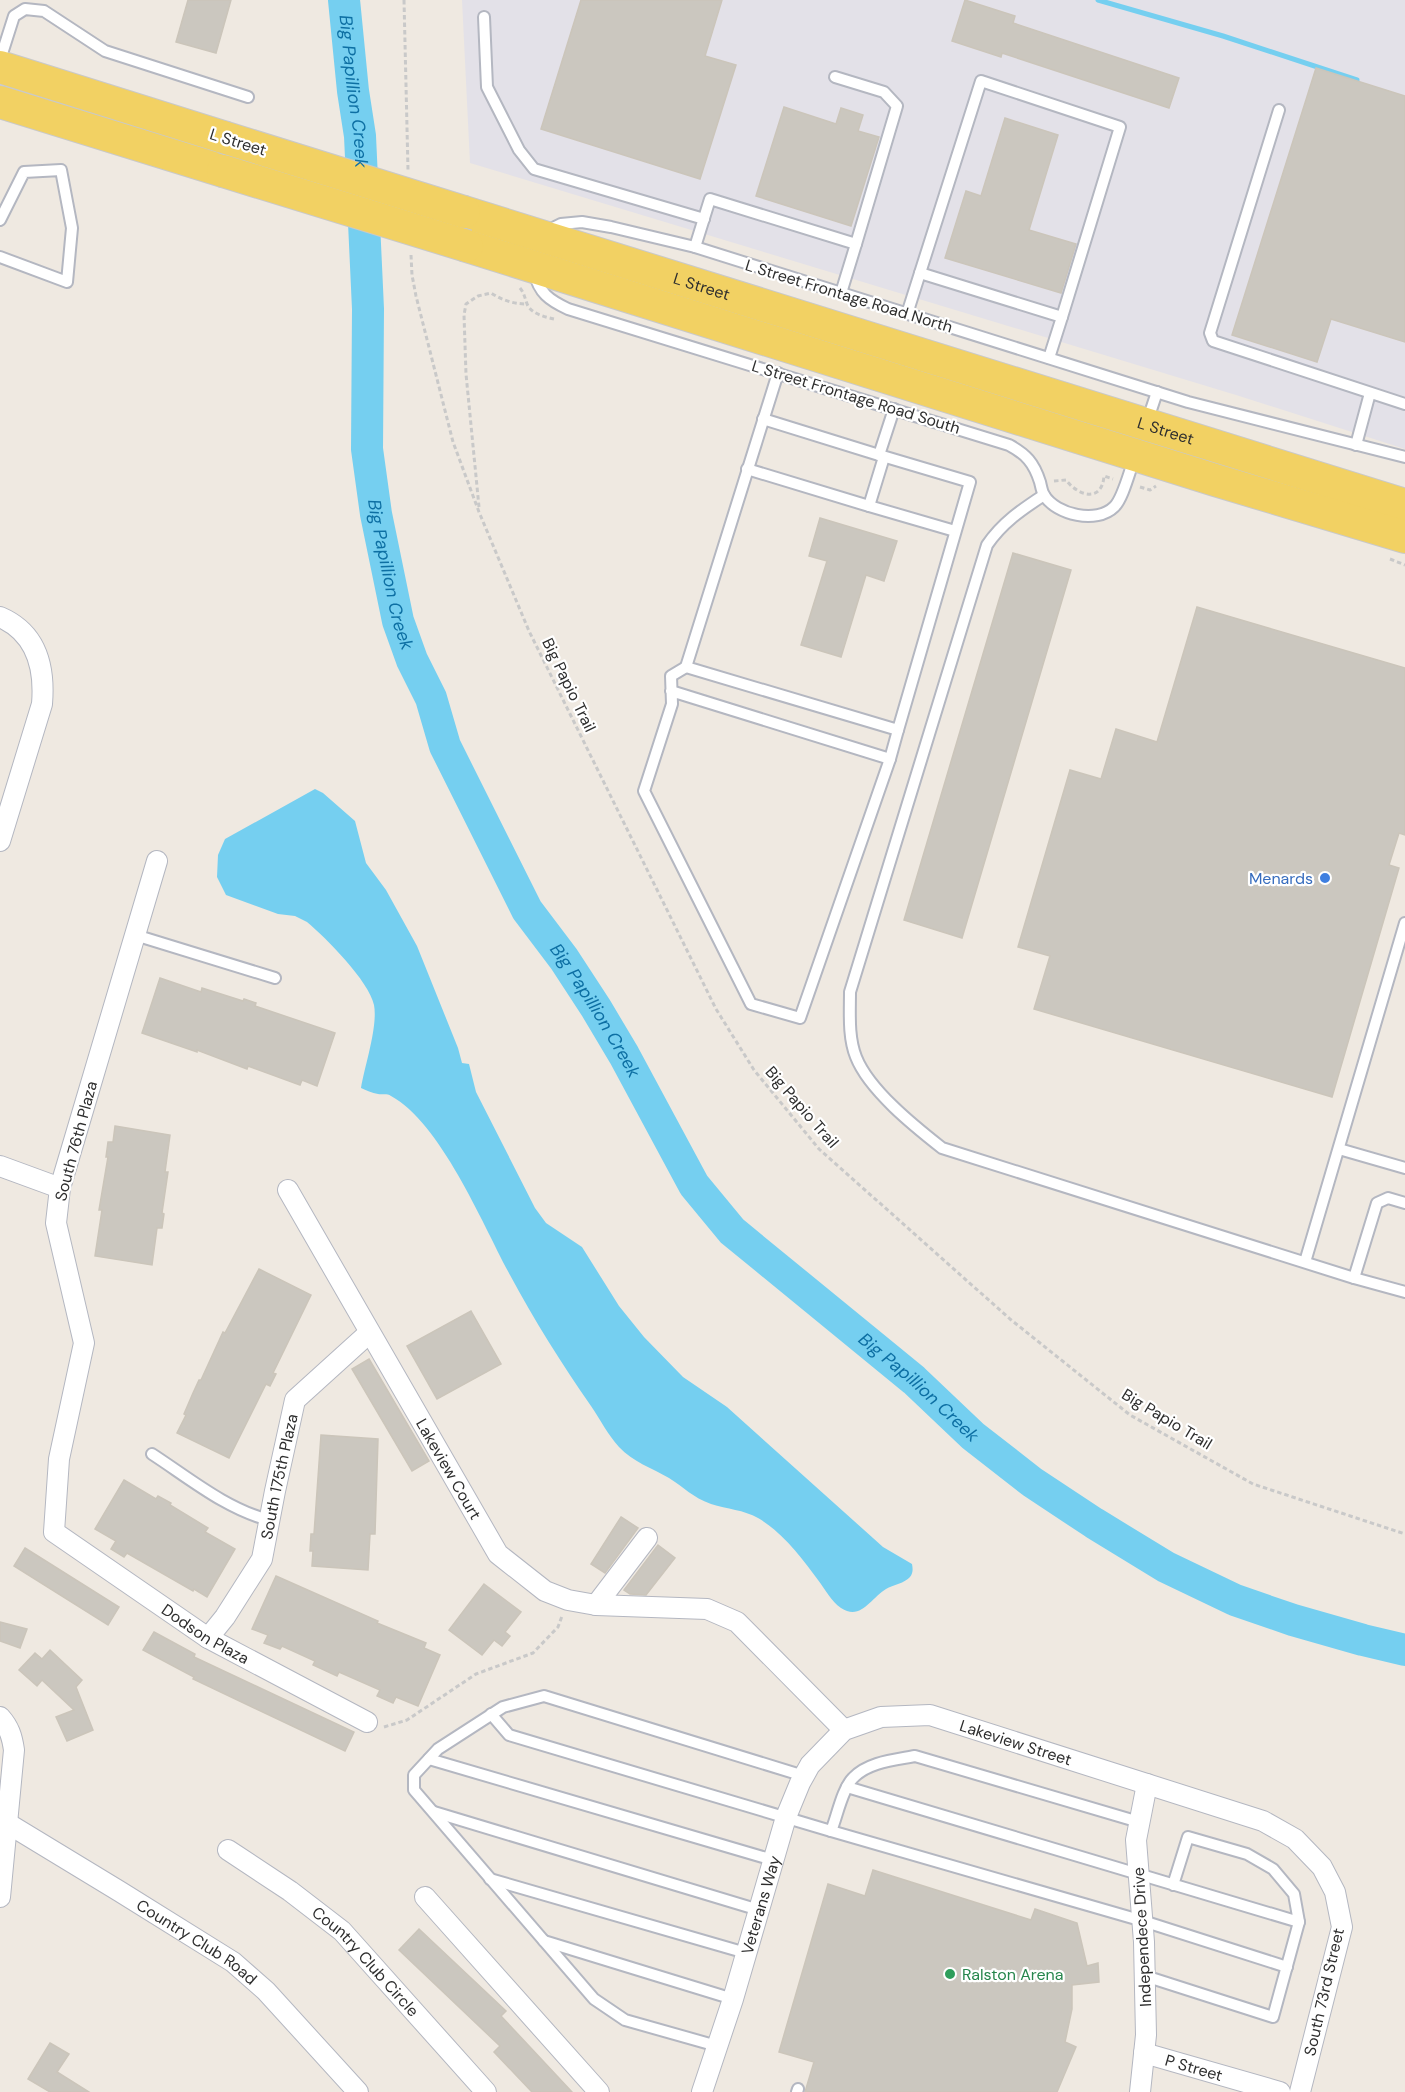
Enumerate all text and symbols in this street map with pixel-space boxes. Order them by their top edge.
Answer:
water label: Big Papillion Creek [334,14,374,169]
street label: L Street [207,123,269,161]
street label: L Street Frontage Road North [743,254,955,338]
street label: L Street [671,267,733,305]
street label: L Street Frontage Road South [749,355,963,439]
street label: L Street [1135,412,1197,449]
water label: Big Papillion Creek [362,498,420,654]
street label: Big Papio Trail [537,635,601,735]
place label: Menards [1249,868,1313,889]
marker: Menards [1318,871,1332,885]
water label: Big Papillion Creek [544,938,646,1083]
street label: Big Papio Trail [761,1062,843,1152]
street label: South 76th Plaza [50,1079,102,1203]
water label: Big Papillion Creek [853,1327,985,1448]
street label: Big Papio Trail [1118,1384,1216,1454]
street label: South 175th Plaza [255,1412,302,1541]
street label: Lakeview Court [411,1415,486,1523]
street label: Dodson Plaza [158,1599,253,1668]
street label: Lakeview Street [957,1715,1074,1770]
street label: Veterans Way [736,1853,785,1957]
street label: Independece Drive [1128,1867,1156,2007]
street label: Country Club Road [133,1894,262,1989]
street label: Country Club Circle [308,1901,424,2021]
street label: South 73rd Street [1299,1926,1349,2058]
place label: Ralston Arena [962,1964,1063,1985]
marker: Ralston Arena [943,1967,957,1981]
street label: P Street [1163,2049,1225,2086]

